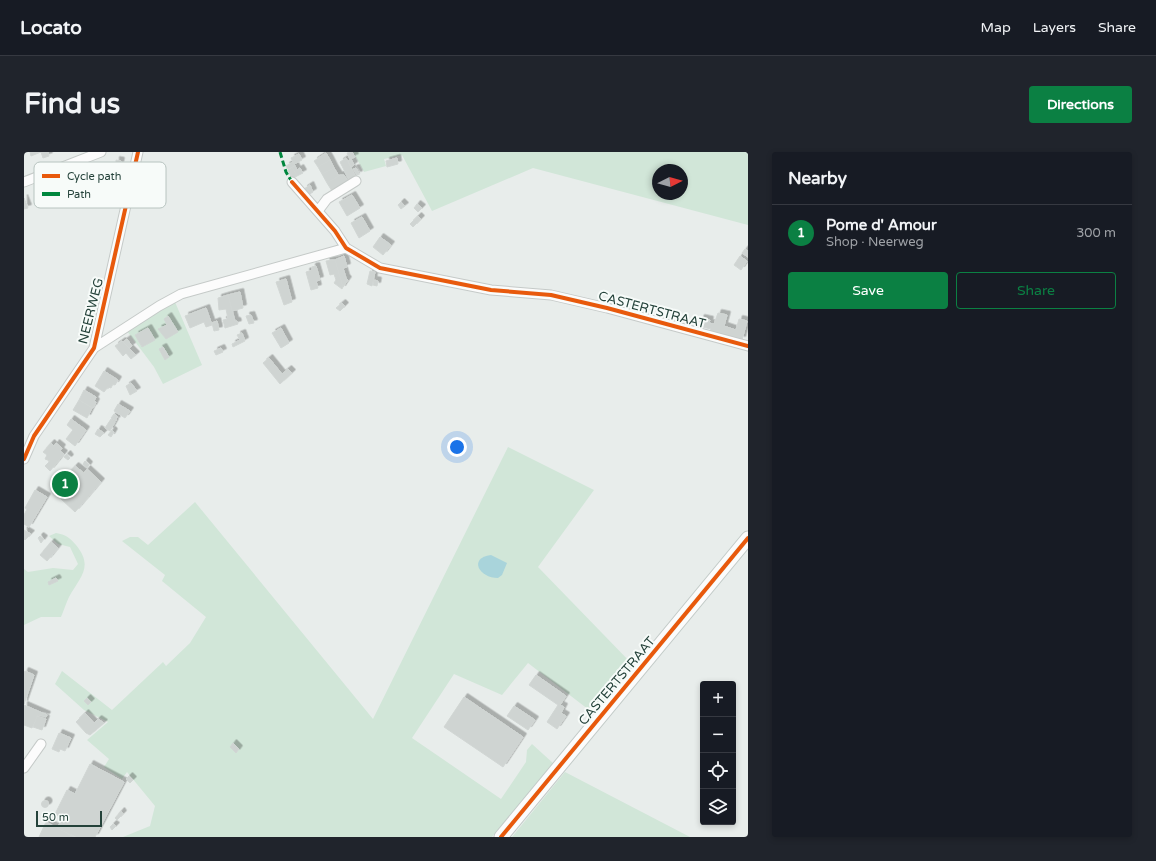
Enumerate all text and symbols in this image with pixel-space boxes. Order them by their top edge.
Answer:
text: Locato [20,17,82,39]
text: Map [981,19,1011,36]
text: Layers [1033,19,1076,36]
text: Share [1098,19,1136,36]
button: Directions [1029,86,1132,123]
text: Find us [24,87,120,121]
legend [34,162,166,208]
north arrow [652,164,688,200]
text: Nearby [788,168,847,189]
text: Cycle path [67,170,122,183]
text: Path [67,188,91,201]
text: Pome d' Amour [826,216,937,234]
text: 1 [797,225,805,241]
text: 300 m [1076,225,1116,241]
text: Shop · Neerweg [826,234,924,250]
button: Save [788,272,948,309]
button: Share [956,272,1116,309]
street label: NEERWEG [75,276,107,346]
street label: CASTERTSTRAAT [597,288,708,332]
your location [447,437,467,457]
pin: 1 [52,469,78,499]
street label: CASTERTSTRAAT [575,633,659,729]
map controls [700,681,736,825]
button: + [700,681,736,717]
button: − [700,717,736,753]
button: locate [700,753,736,789]
button: layers [700,789,736,825]
scale bar [36,809,102,828]
text: 50 m [42,811,69,824]

